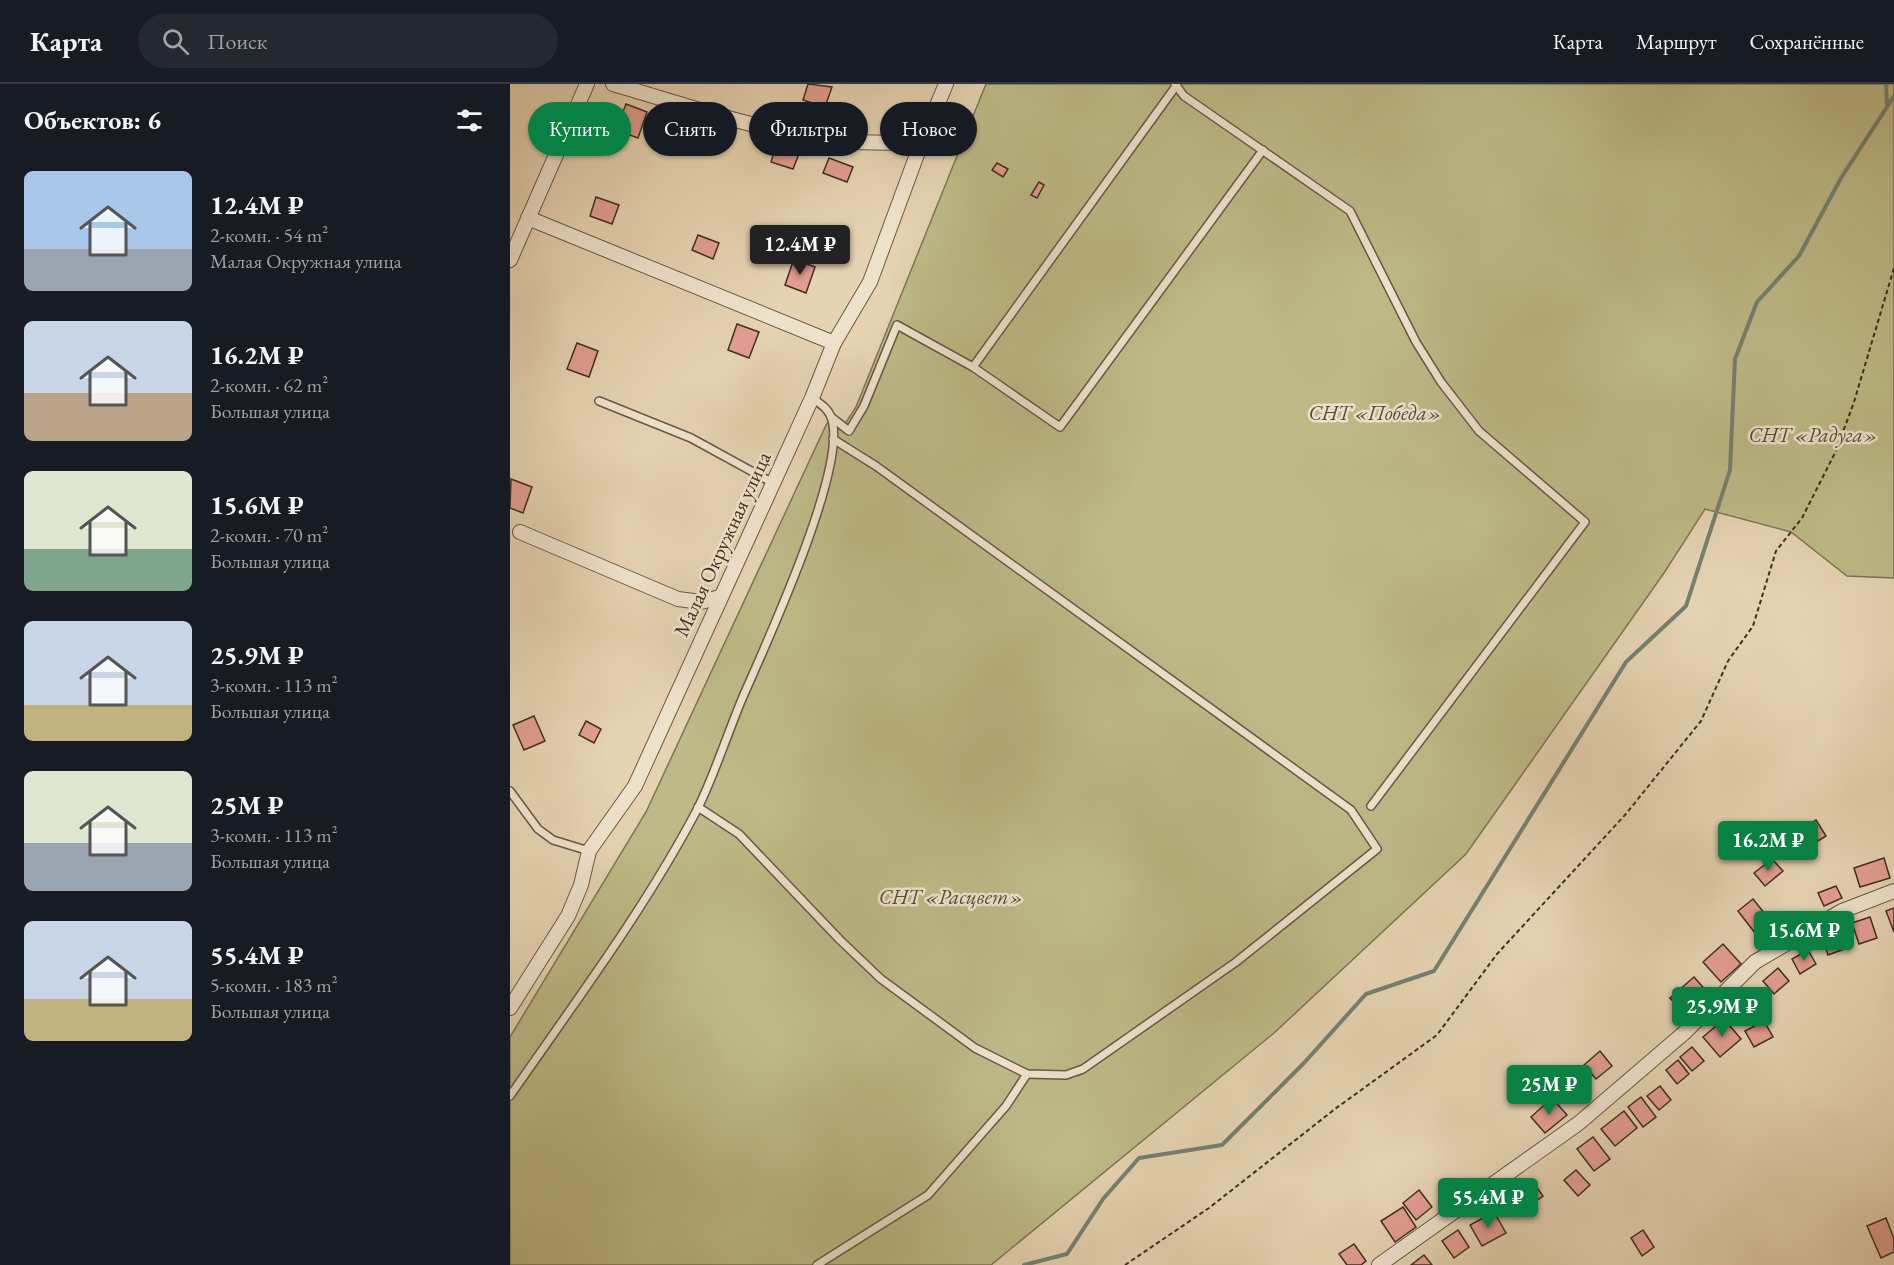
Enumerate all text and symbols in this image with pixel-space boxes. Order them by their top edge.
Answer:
search box [138,14,558,68]
text: Карта [30,23,102,59]
icon: search [159,25,192,58]
text: Поиск [207,27,267,56]
text: Карта [1553,28,1603,55]
text: Маршрут [1636,28,1717,55]
text: Сохранённые [1750,28,1864,55]
chip: Купить [528,102,631,156]
chip: Снять [643,102,737,156]
chip: Фильтры [749,102,868,156]
chip: Новое [880,102,977,156]
text: Объектов: 6 [24,103,161,137]
icon: filters [453,104,486,137]
text: 12.4M ₽ [210,188,304,222]
icon: home [72,195,144,267]
text: 2-комн. · 54 m² [210,222,328,248]
pin: 12.4M ₽ [745,225,855,276]
text: 12.4M ₽ [764,231,836,257]
text: Малая Окружная улица [210,248,402,274]
text: 16.2M ₽ [210,338,304,372]
icon: home [72,345,144,417]
text: 2-комн. · 62 m² [210,372,328,398]
text: Большая улица [210,398,330,424]
park label: СНТ «Победа» [1308,399,1442,426]
park label: СНТ «Радуга» [1748,421,1878,448]
street label: Малая Окружная улица [667,447,777,641]
text: 15.6M ₽ [210,488,304,522]
icon: home [72,495,144,567]
text: 2-комн. · 70 m² [210,522,328,548]
text: Большая улица [210,548,330,574]
text: 25.9M ₽ [210,638,304,672]
icon: home [72,645,144,717]
text: 3-комн. · 113 m² [210,672,338,698]
text: Большая улица [210,698,330,724]
text: 25M ₽ [210,788,284,822]
icon: home [72,795,144,867]
pin: 16.2M ₽ [1713,821,1823,872]
text: 3-комн. · 113 m² [210,822,338,848]
text: 16.2M ₽ [1732,827,1804,853]
text: Большая улица [210,848,330,874]
park label: СНТ «Расцвет» [879,883,1023,910]
pin: 15.6M ₽ [1749,911,1859,962]
text: 15.6M ₽ [1768,917,1840,943]
text: 55.4M ₽ [210,938,304,972]
icon: home [72,945,144,1017]
text: 5-комн. · 183 m² [210,972,338,998]
pin: 25.9M ₽ [1667,987,1777,1038]
text: 25.9M ₽ [1686,993,1758,1019]
text: Большая улица [210,998,330,1024]
pin: 25M ₽ [1507,1065,1591,1116]
text: 25M ₽ [1521,1071,1577,1097]
pin: 55.4M ₽ [1433,1178,1543,1229]
text: 55.4M ₽ [1452,1184,1524,1210]

